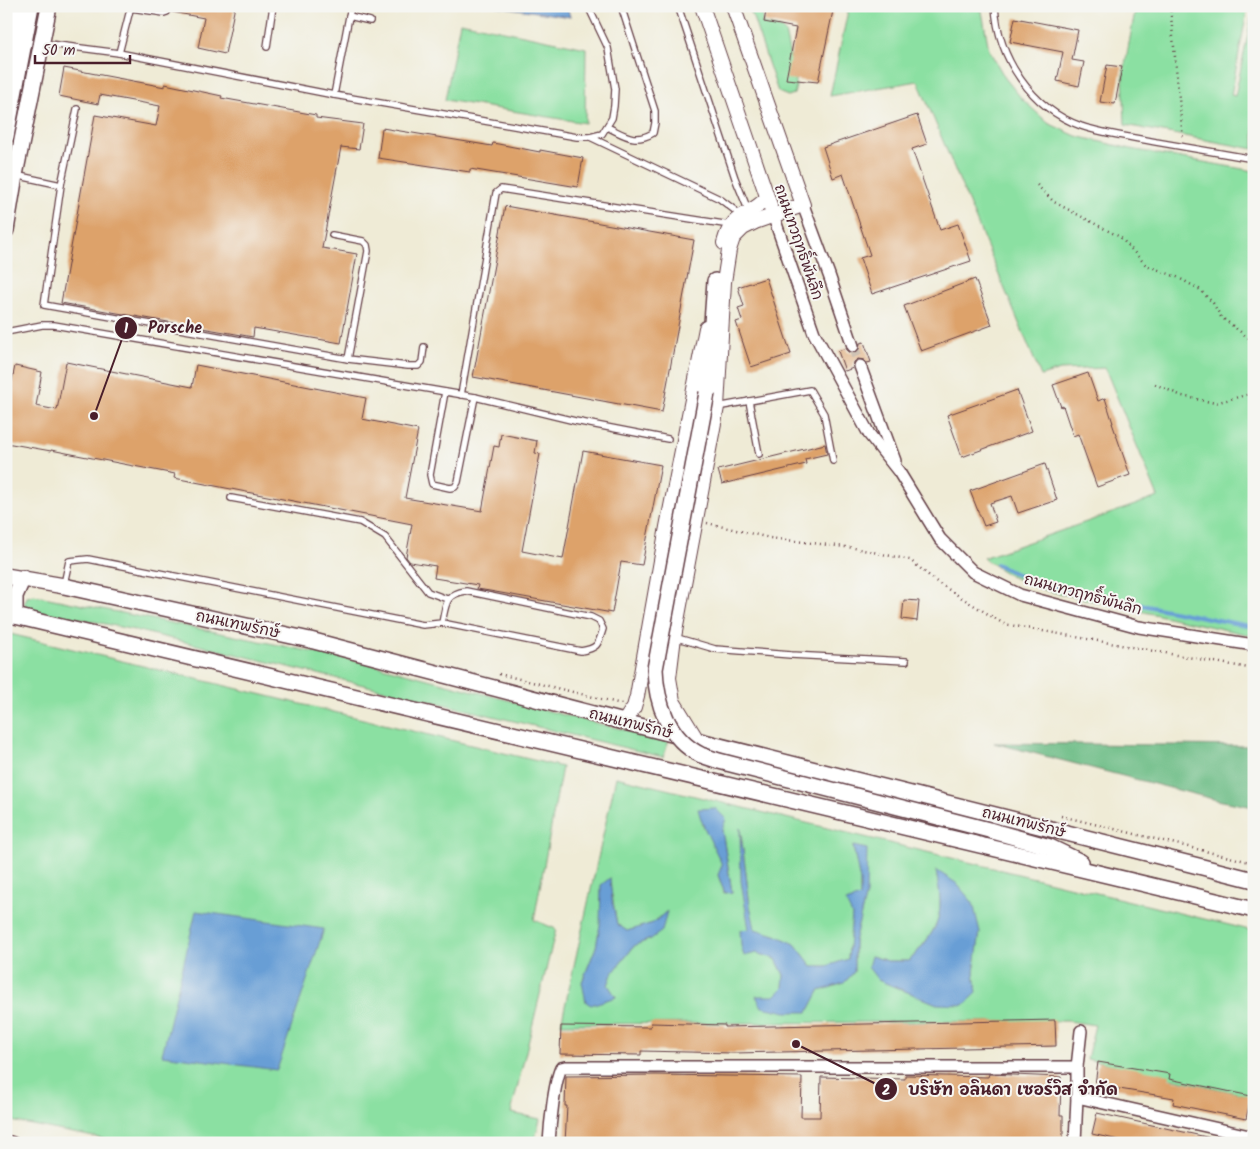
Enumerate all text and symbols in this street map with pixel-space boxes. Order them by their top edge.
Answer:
scale bar [35,32,130,64]
text: 50 m [42,39,76,63]
street label: ถนนเทวฤทธิ์พันลึก [767,180,832,304]
callout: Porsche [113,312,212,343]
text: Porsche [148,316,202,341]
text: 1 [124,317,129,341]
street label: ถนนเทวฤทธิ์พันลึก [1021,564,1145,622]
street label: ถนนเทพรักษ์ [193,604,283,646]
street label: ถนนเทพรักษ์ [586,702,676,746]
street label: ถนนเทพรักษ์ [979,801,1069,845]
callout: บริษัท อลินดา เซอร์วิส จำกัด [873,1074,1128,1105]
text: บริษัท อลินดา เซอร์วิส จำกัด [908,1078,1118,1103]
text: 2 [882,1079,891,1103]

